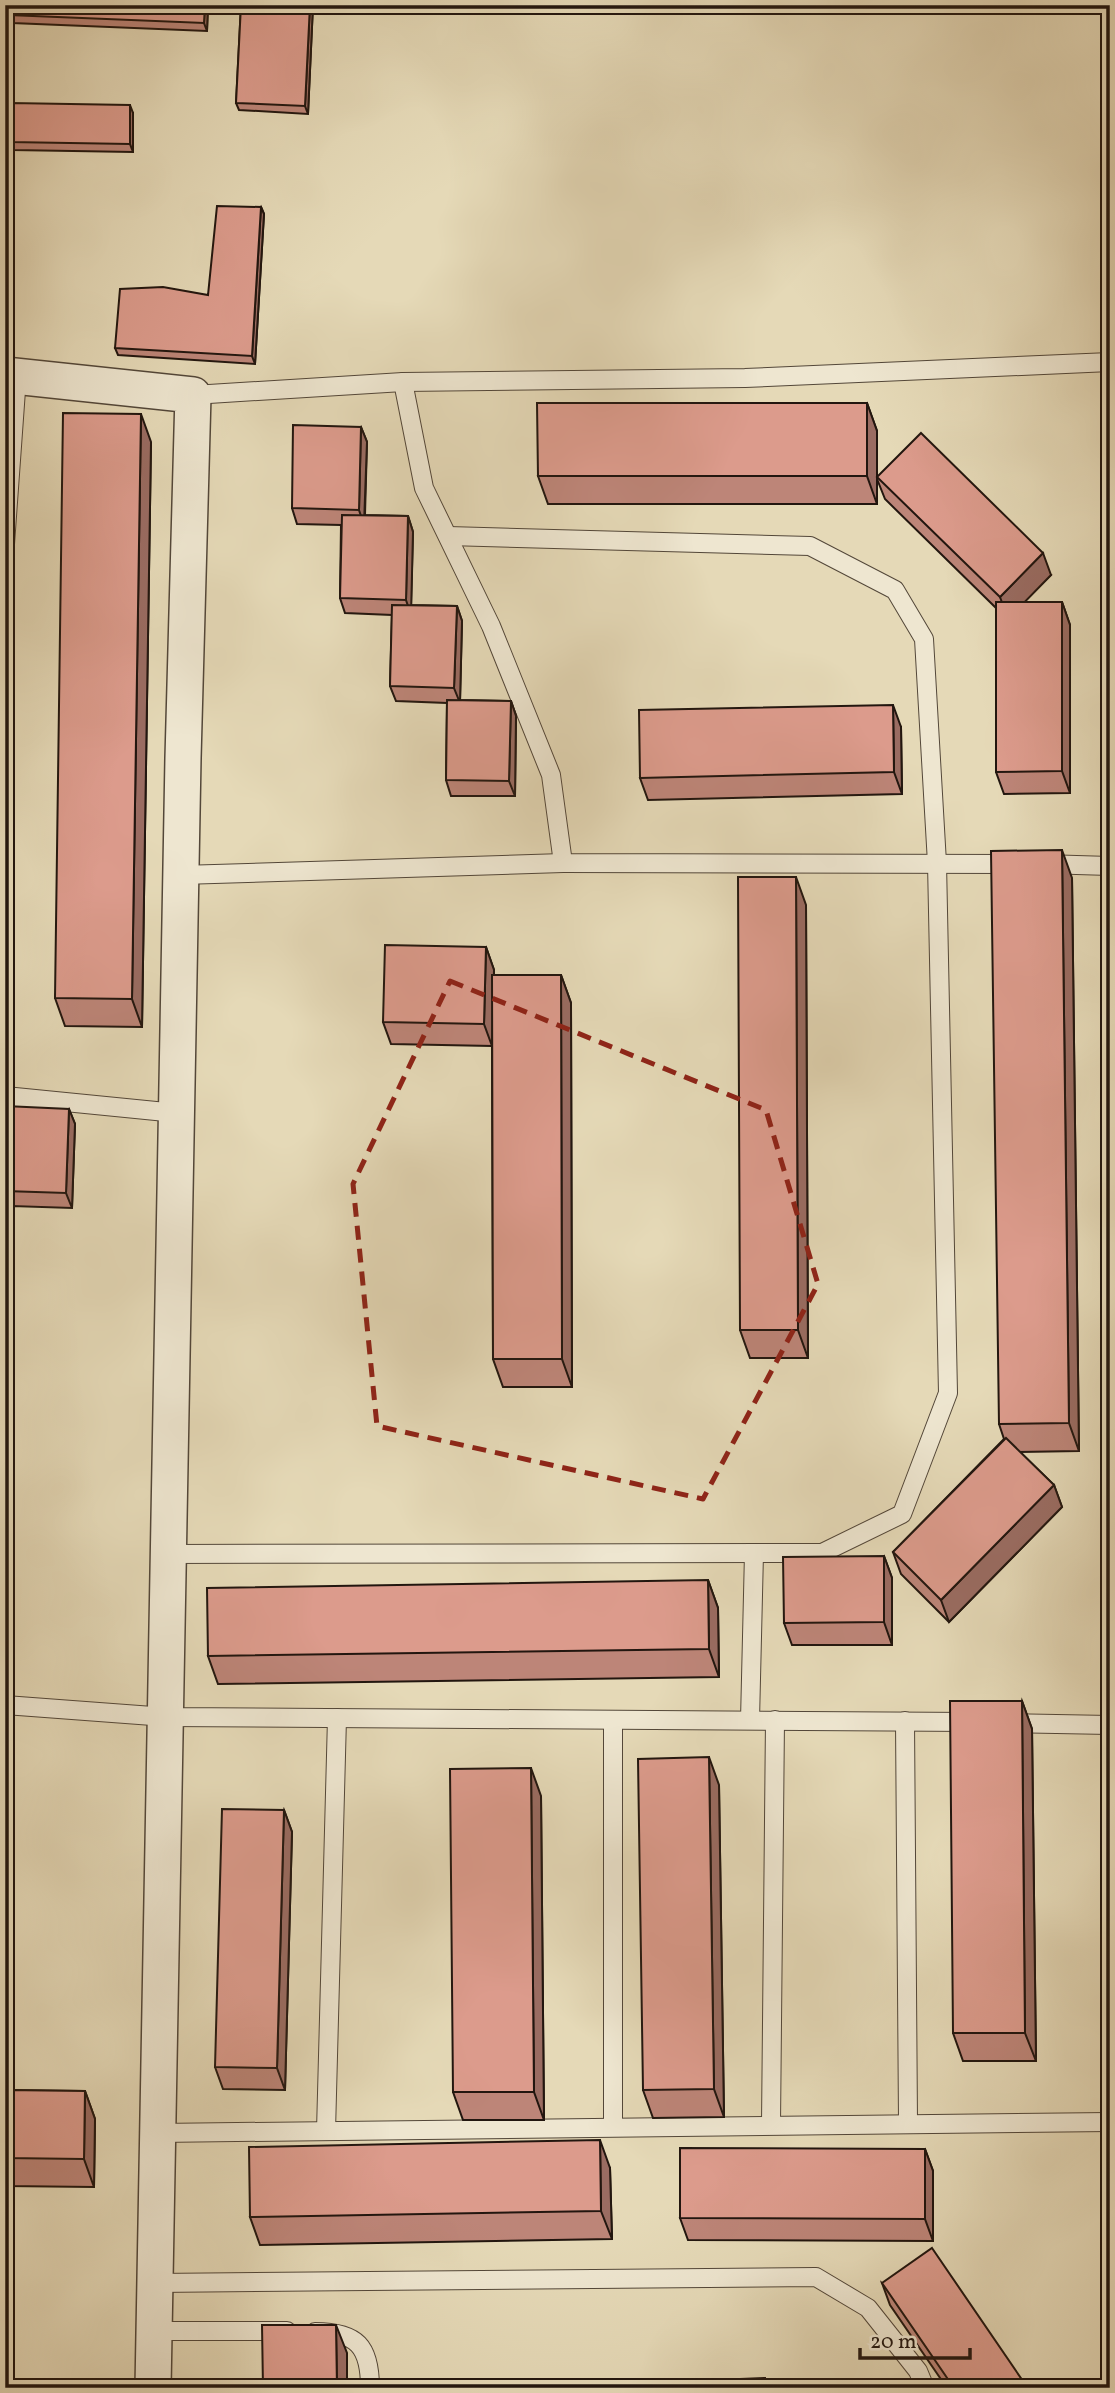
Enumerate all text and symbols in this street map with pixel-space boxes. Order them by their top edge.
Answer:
scale bar [860,2316,970,2360]
text: 20 m [870,2328,916,2357]

